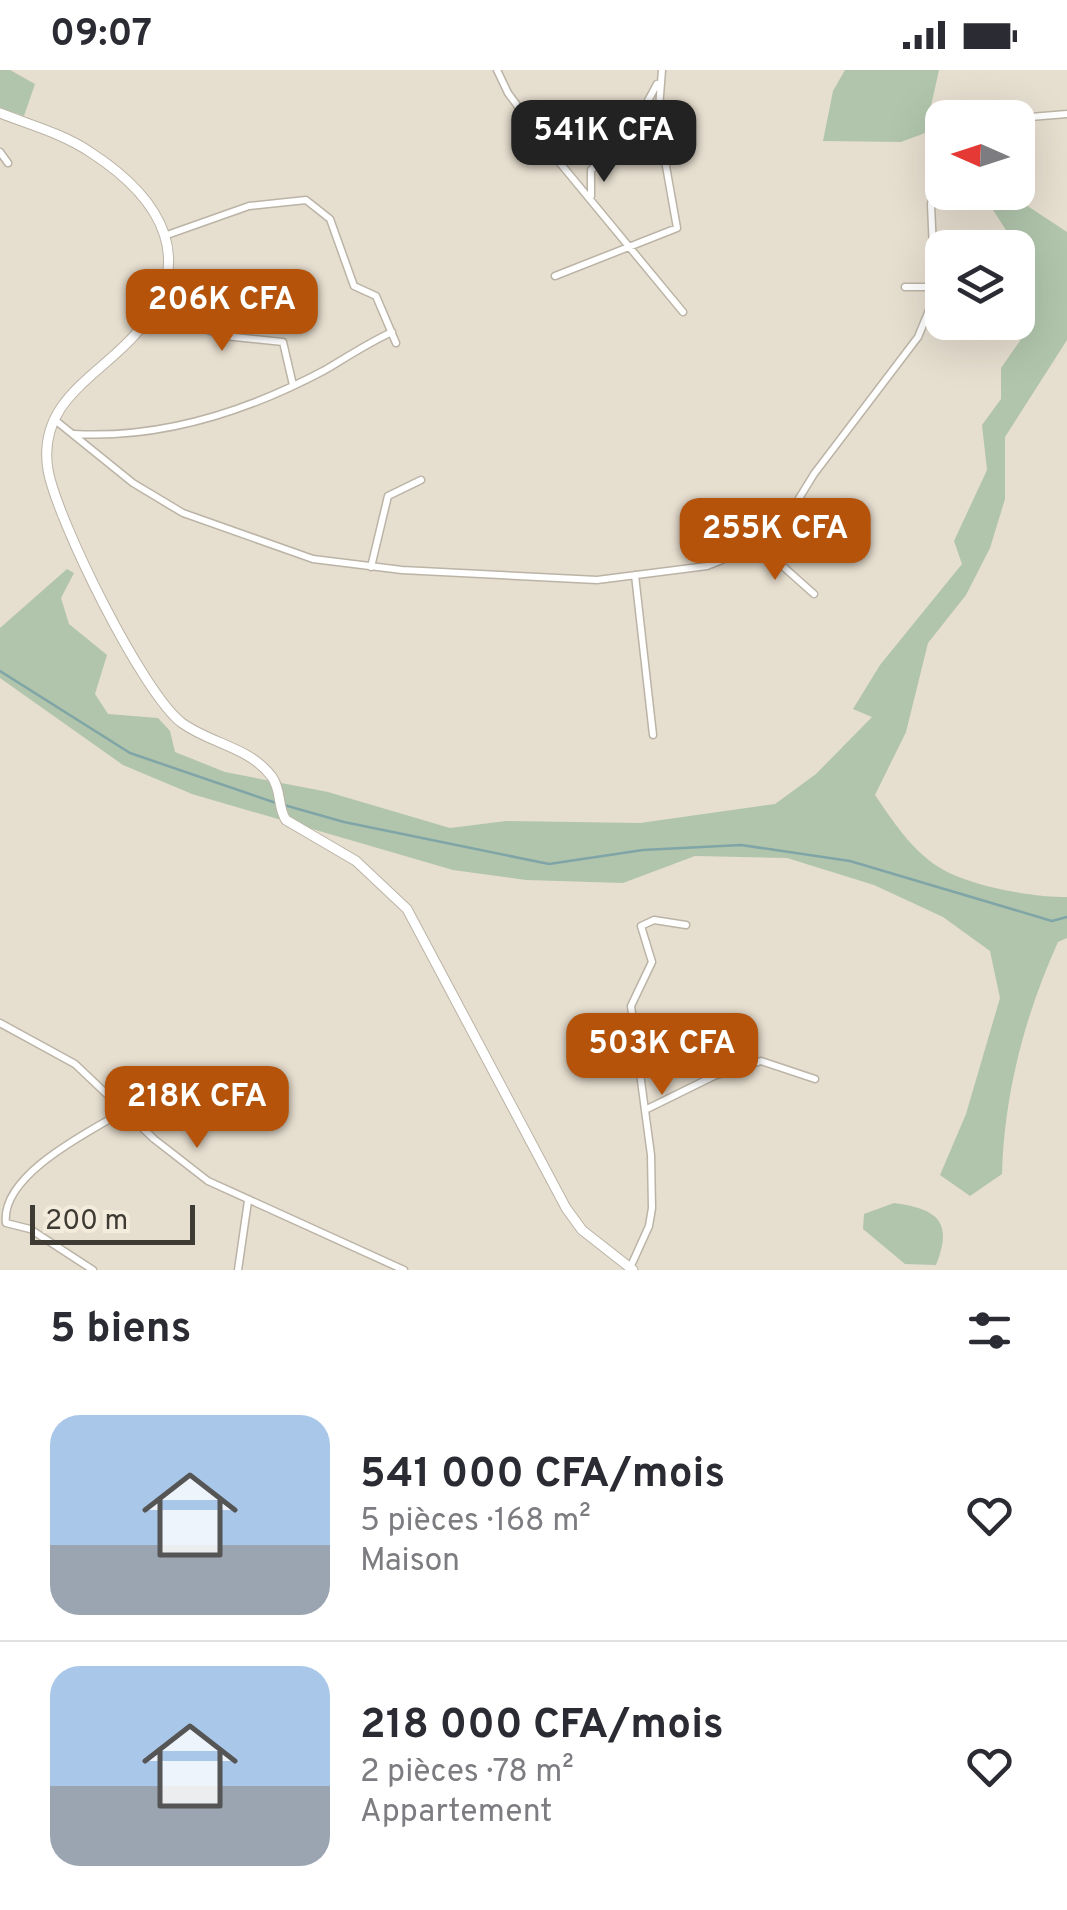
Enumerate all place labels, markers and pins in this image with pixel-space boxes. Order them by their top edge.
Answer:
pin: 541K CFA [501,100,707,185]
pin: 206K CFA [119,269,325,354]
pin: 255K CFA [672,498,878,583]
pin: 503K CFA [559,1013,765,1098]
pin: 218K CFA [94,1066,300,1151]

